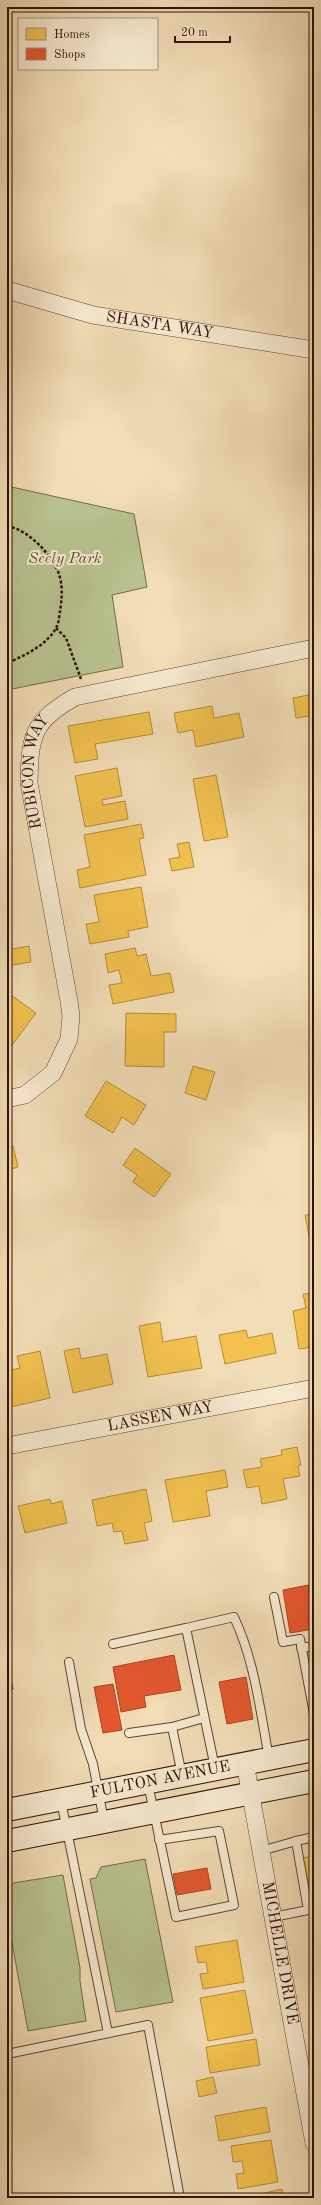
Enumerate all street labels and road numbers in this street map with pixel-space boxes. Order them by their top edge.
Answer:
street label: SHASTA WAY [105,309,215,342]
street label: RUBICON WAY [20,712,52,830]
street label: LASSEN WAY [106,1399,215,1435]
street label: FULTON AVENUE [89,1759,232,1802]
street label: MICHELLE DRIVE [259,1880,300,2026]

